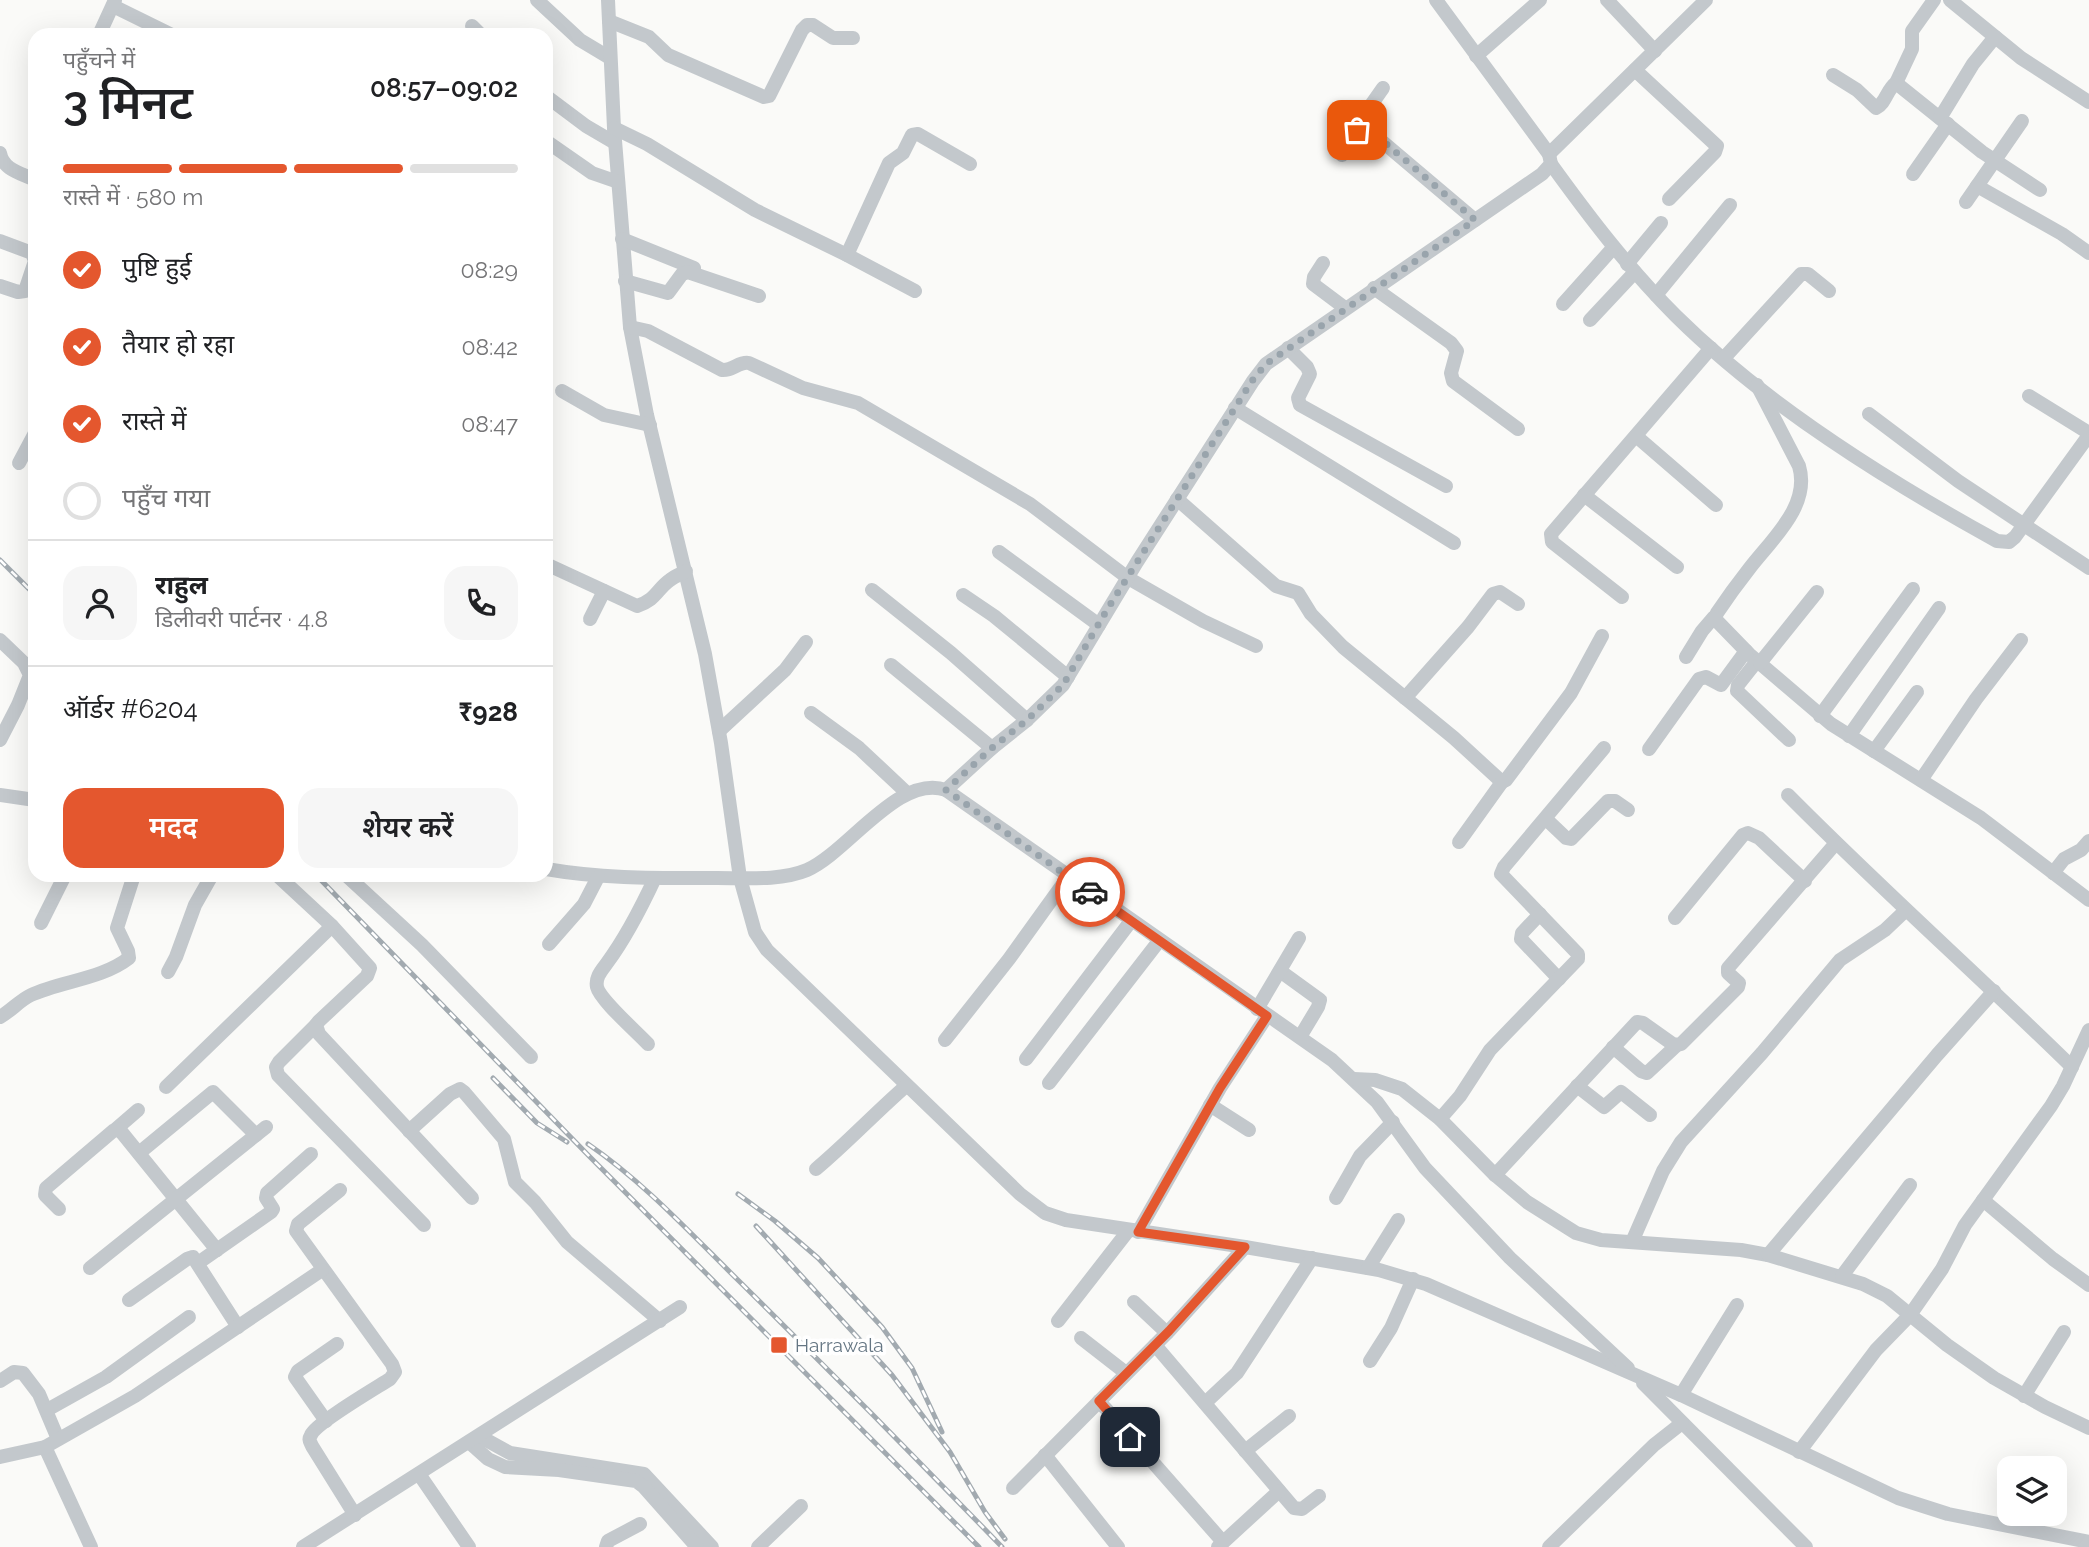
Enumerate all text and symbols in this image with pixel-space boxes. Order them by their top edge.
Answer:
text: पहुँचने में [63,46,135,73]
text: 08:57–09:02 [370,73,518,103]
text: 3 मिनट [63,76,193,130]
pin [1327,100,1387,160]
icon: bag [1338,111,1376,149]
text: रास्ते में · 580 m [63,183,203,210]
icon: check [63,251,101,289]
text: पुष्टि हुई [122,252,192,282]
text: 08:29 [460,256,518,283]
icon: check [63,328,101,366]
text: तैयार हो रहा [122,329,234,359]
text: 08:42 [461,333,518,360]
icon: check [63,405,101,443]
text: रास्ते में [122,406,186,436]
text: 08:47 [461,410,518,437]
text: पहुँच गया [122,483,210,513]
button: person [63,566,137,640]
button: phone [444,566,518,640]
text: राहुल [155,570,208,600]
text: डिलीवरी पार्टनर · 4.8 [155,605,328,632]
text: ऑर्डर #6204 [63,694,198,724]
text: ₹928 [458,697,518,727]
button: मदद [63,788,284,868]
button: शेयर करें [298,788,518,868]
courier [1055,857,1125,927]
icon: car [1071,873,1109,911]
place label: Harrawala [795,1334,884,1356]
marker: Harrawala [769,1335,789,1355]
pin [1100,1407,1160,1467]
icon: home [1111,1418,1149,1456]
map controls [1997,1456,2067,1526]
button: layers [1997,1456,2067,1526]

